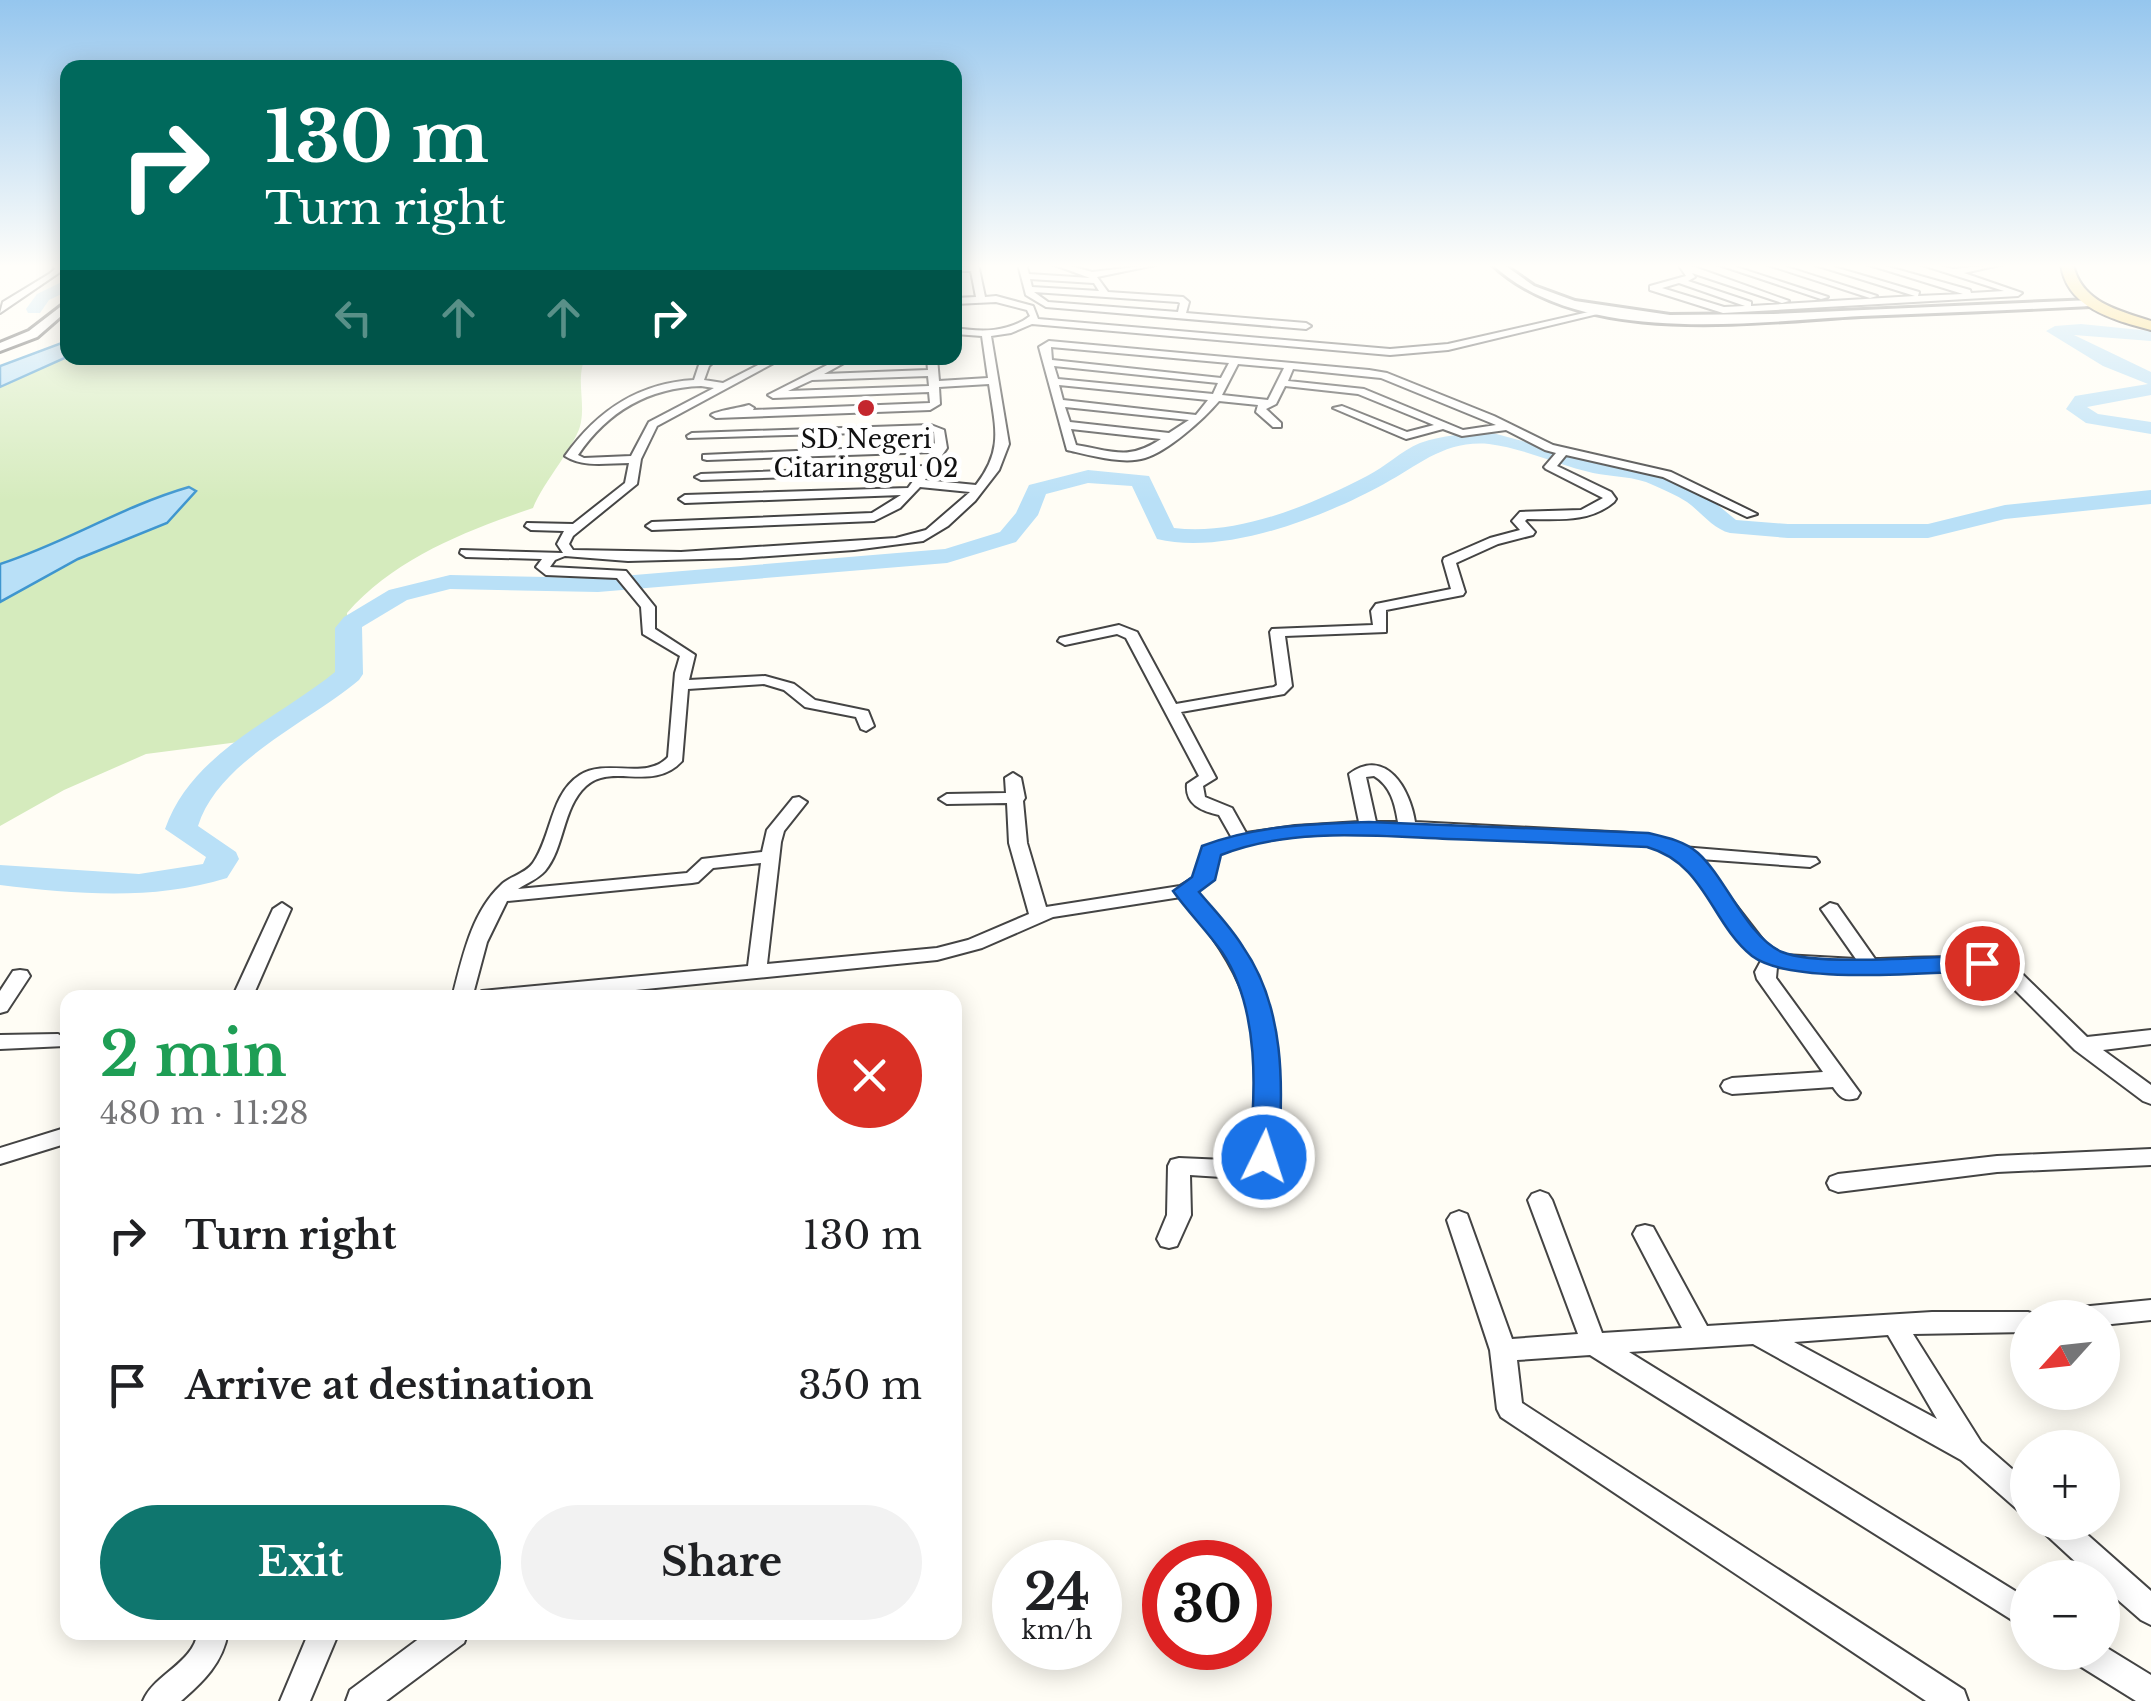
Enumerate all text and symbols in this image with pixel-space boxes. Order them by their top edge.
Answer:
text: 130 m [265,94,489,181]
icon: right [100,100,230,230]
text: Turn right [265,180,506,236]
icon: left [326,290,381,345]
icon: ahead [431,290,486,345]
icon: ahead [536,290,591,345]
icon: right [641,290,696,345]
marker: SD Negeri Citaringgul 02 [855,397,877,419]
place label: SD Negeri Citaringgul 02 [774,424,958,484]
pin [1940,921,2025,1006]
icon: arrive [1955,936,2010,991]
text: 2 min [100,1018,287,1092]
button: close [817,1023,922,1128]
text: 480 m · 11:28 [100,1093,309,1133]
position arrow [1212,1105,1316,1209]
icon: right [100,1208,155,1263]
text: Turn right [185,1212,396,1259]
text: 130 m [803,1212,922,1259]
north arrow [2010,1300,2120,1410]
map controls [2010,1300,2120,1670]
icon: arrive [100,1358,155,1413]
text: Arrive at destination [185,1362,594,1409]
text: 350 m [798,1362,922,1409]
button: + [2010,1430,2120,1540]
button: Exit [100,1505,501,1620]
button: Share [521,1505,922,1620]
speed limit sign: 30 [1142,1540,1272,1670]
button: − [2010,1560,2120,1670]
text: 24 [1024,1561,1090,1624]
text: km/h [1022,1615,1092,1646]

